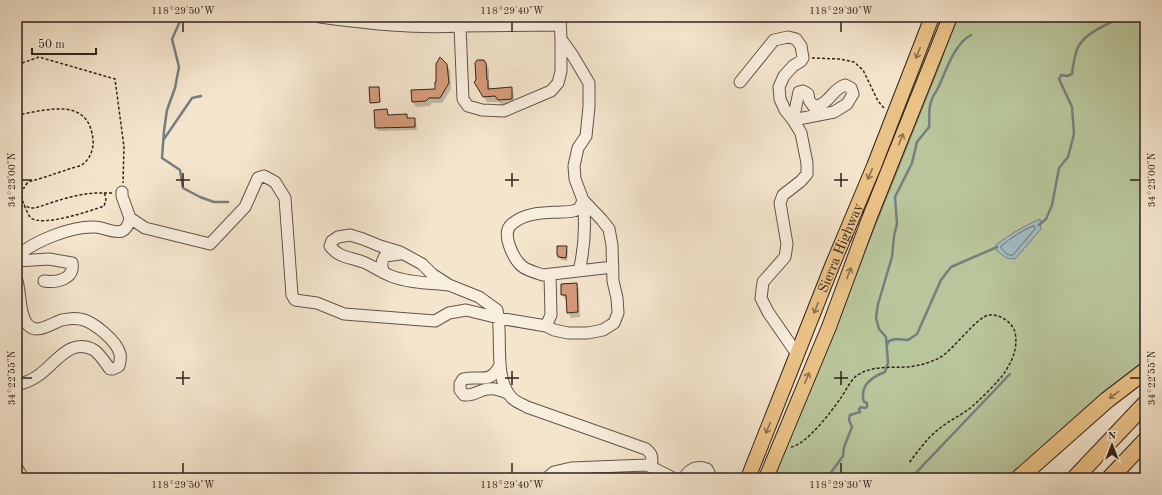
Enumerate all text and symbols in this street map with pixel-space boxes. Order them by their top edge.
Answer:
text: 118°29'50"W [151,6,215,16]
text: 118°29'40"W [480,6,544,16]
text: 118°29'30"W [809,6,873,16]
scale bar [32,30,96,56]
text: 50 m [38,38,65,51]
one-way arrow [913,47,921,59]
one-way arrow [898,134,906,146]
text: 34°23'00"N [7,152,17,207]
text: 34°23'00"N [1147,152,1157,207]
one-way arrow [866,168,873,180]
street label: Sierra Highway [816,201,866,295]
one-way arrow [845,268,853,280]
one-way arrow [811,301,819,313]
text: 34°22'55"N [7,350,17,405]
text: 34°22'55"N [1147,350,1157,405]
one-way arrow [804,372,812,384]
one-way arrow [1108,390,1119,399]
one-way arrow [763,422,771,434]
north arrow [1092,425,1132,465]
text: N [1108,431,1117,442]
text: 118°29'50"W [151,480,215,490]
text: 118°29'40"W [480,480,544,490]
text: 118°29'30"W [809,480,873,490]

